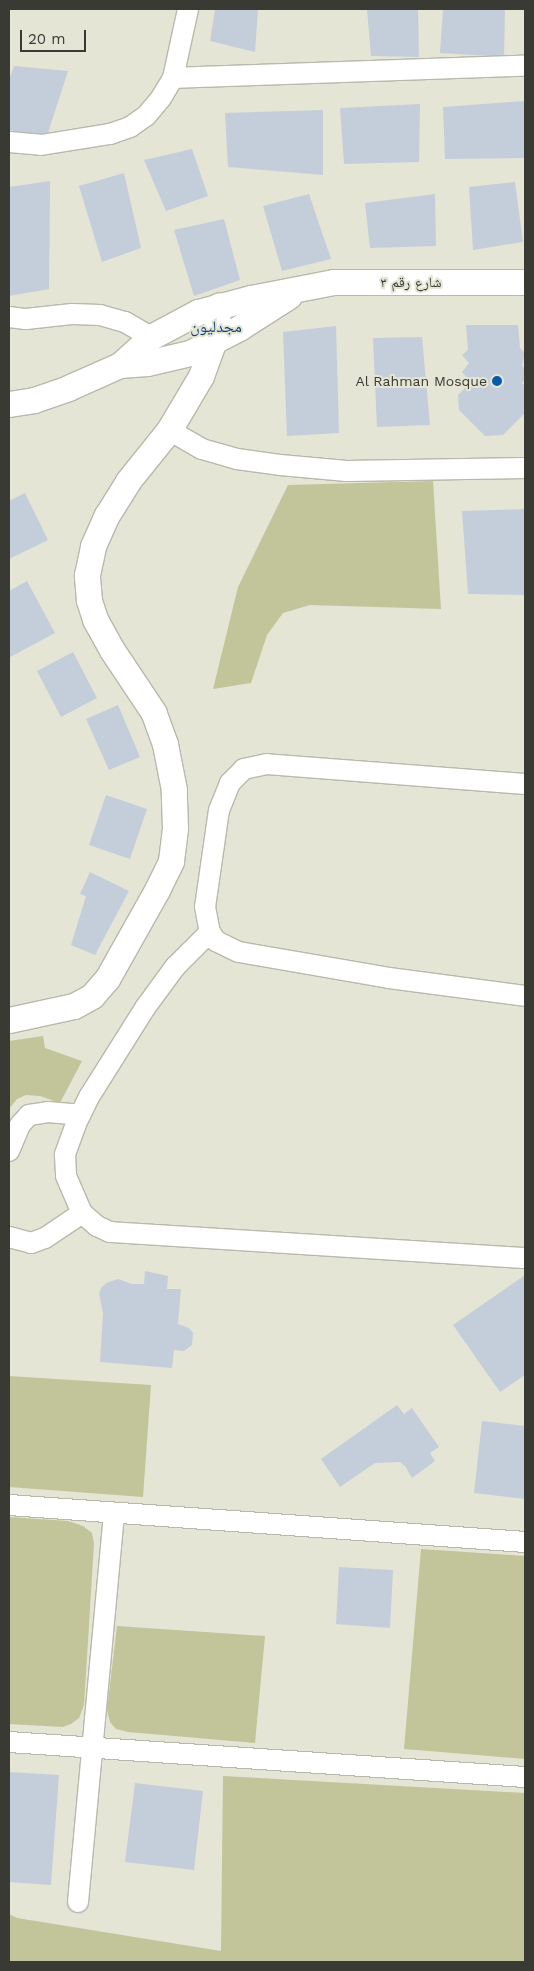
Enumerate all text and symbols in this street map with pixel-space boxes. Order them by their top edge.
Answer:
scale bar [22,20,89,52]
text: 20 m [28,30,66,48]
street label: شارع رقم ٣ [380,274,442,290]
district label: مجدليون [190,317,242,337]
place label: Al Rahman Mosque [355,373,487,389]
marker: Al Rahman Mosque [491,375,503,387]

